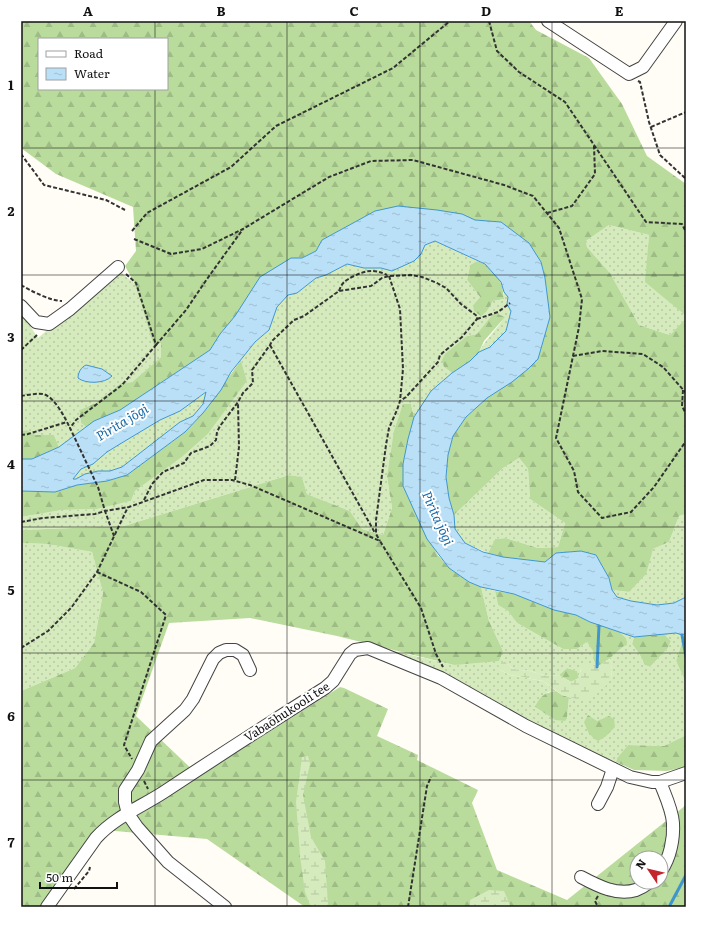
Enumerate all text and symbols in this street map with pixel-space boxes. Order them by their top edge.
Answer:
text: A [83,1,93,20]
text: B [217,1,226,20]
text: C [349,1,359,20]
text: D [481,1,491,20]
text: E [615,1,624,20]
legend [38,38,168,90]
text: Road [74,44,104,62]
text: Water [74,64,110,82]
text: 1 [8,75,14,94]
text: 2 [8,201,15,220]
text: 3 [7,327,15,346]
water label: Pirita jõgi [92,398,152,445]
text: 4 [7,454,15,473]
water label: Pirita jõgi [418,488,459,548]
text: 5 [7,580,15,599]
street label: Vabaõhukooli tee [240,677,333,746]
text: 6 [7,706,15,725]
text: 7 [7,832,15,851]
north arrow [629,850,669,890]
text: N [631,855,649,872]
scale bar [40,864,117,890]
text: 50 m [46,868,73,886]

